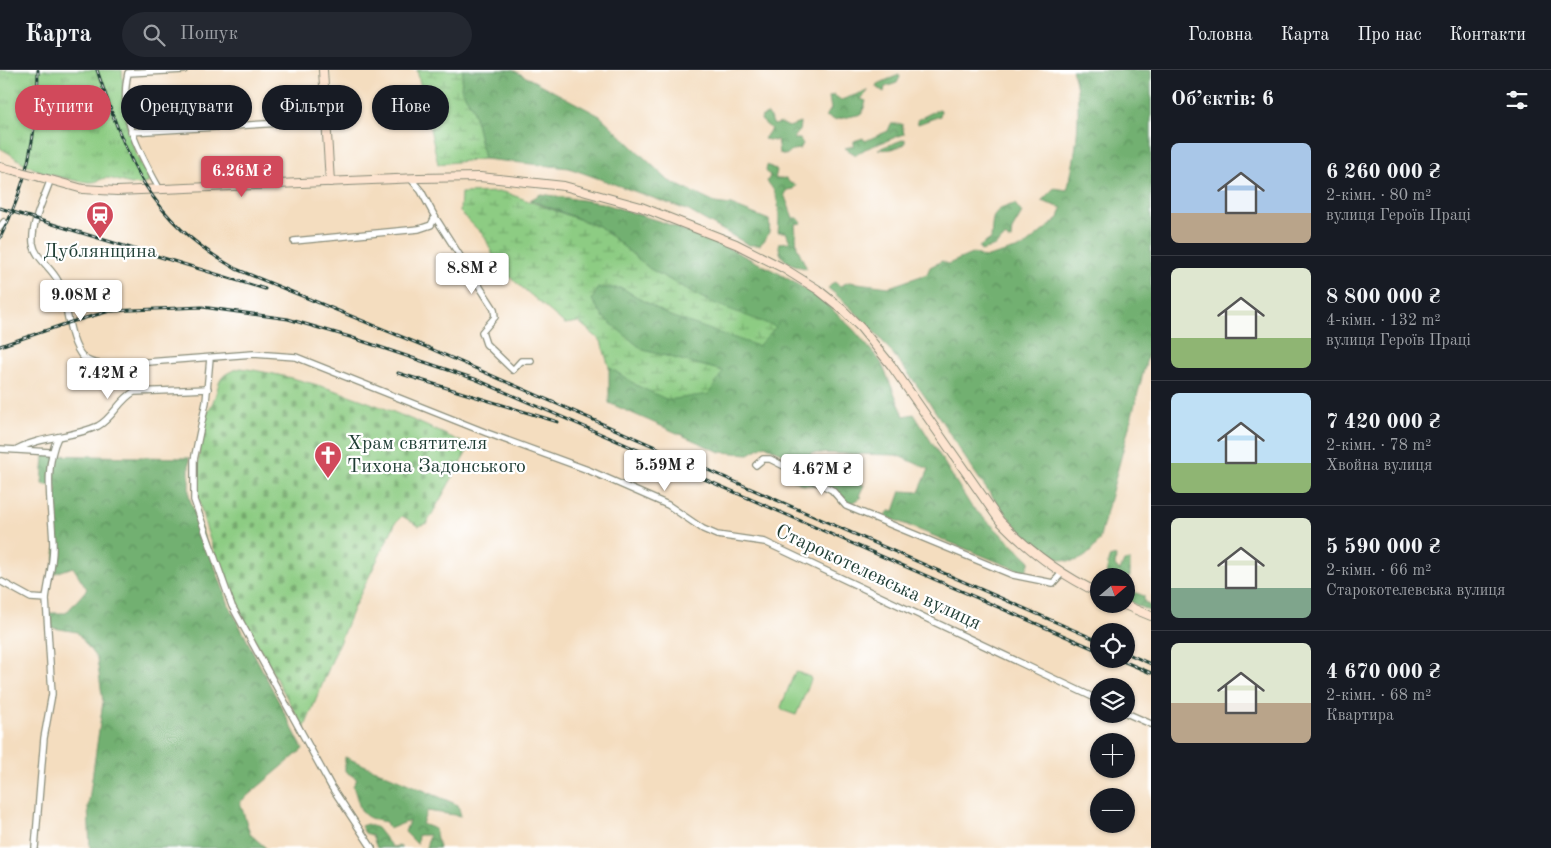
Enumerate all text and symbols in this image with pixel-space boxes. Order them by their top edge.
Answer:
search box [122,12,472,57]
icon: search [140,21,168,49]
text: Карта [25,23,92,47]
text: Пошук [180,25,238,44]
text: Головна [1188,26,1253,44]
text: Карта [1281,26,1329,44]
text: Про нас [1357,26,1422,44]
text: Контакти [1450,26,1526,44]
chip: Купити [15,85,111,130]
chip: Орендувати [121,85,252,130]
chip: Фільтри [262,85,362,130]
chip: Нове [372,85,449,130]
icon: filters [1503,86,1531,114]
text: Об’єктів: 6 [1171,89,1274,110]
pin: 6.26M ₴ [196,156,288,198]
text: 6 260 000 ₴ [1326,162,1440,183]
icon: home [1211,163,1271,223]
text: 6.26M ₴ [212,164,272,180]
text: 2-кімн. · 80 m² [1326,188,1431,204]
station icon: Дублянщина [85,200,115,239]
text: вулиця Героїв Праці [1326,208,1471,224]
place label: Дублянщина [43,242,157,262]
pin: 8.8M ₴ [431,252,513,295]
text: 8.8M ₴ [447,261,497,277]
pin: 9.08M ₴ [35,280,127,322]
text: 8 800 000 ₴ [1326,287,1440,308]
text: 9.08M ₴ [51,288,111,304]
icon: home [1211,288,1271,348]
text: 4-кімн. · 132 m² [1326,313,1441,329]
text: вулиця Героїв Праці [1326,333,1471,349]
pin: 7.42M ₴ [62,358,154,400]
text: 7.42M ₴ [78,366,138,382]
text: 7 420 000 ₴ [1326,412,1440,433]
icon: home [1211,413,1271,473]
place label: Храм святителя Тихона Задонського [347,434,526,477]
text: 2-кімн. · 78 m² [1326,438,1431,454]
church icon: Храм святителя Тихона Задонського [313,440,343,479]
pin: 5.59M ₴ [619,450,711,492]
pin: 4.67M ₴ [776,454,868,496]
text: 5.59M ₴ [635,458,695,474]
text: Хвойна вулиця [1326,458,1432,474]
text: 4.67M ₴ [792,462,852,478]
street label: Старокотелевська вулиця [772,522,984,634]
text: 5 590 000 ₴ [1326,537,1440,558]
icon: home [1211,538,1271,598]
text: 2-кімн. · 66 m² [1326,563,1431,579]
north arrow [1090,568,1135,612]
map controls [1090,568,1135,833]
text: Старокотелевська вулиця [1326,583,1505,599]
button: locate [1090,623,1135,668]
text: 4 670 000 ₴ [1326,662,1440,683]
icon: home [1211,663,1271,723]
button: layers [1090,678,1135,723]
text: 2-кімн. · 68 m² [1326,688,1431,704]
text: Квартира [1326,708,1394,724]
button: + [1090,733,1135,778]
button: − [1090,788,1135,833]

